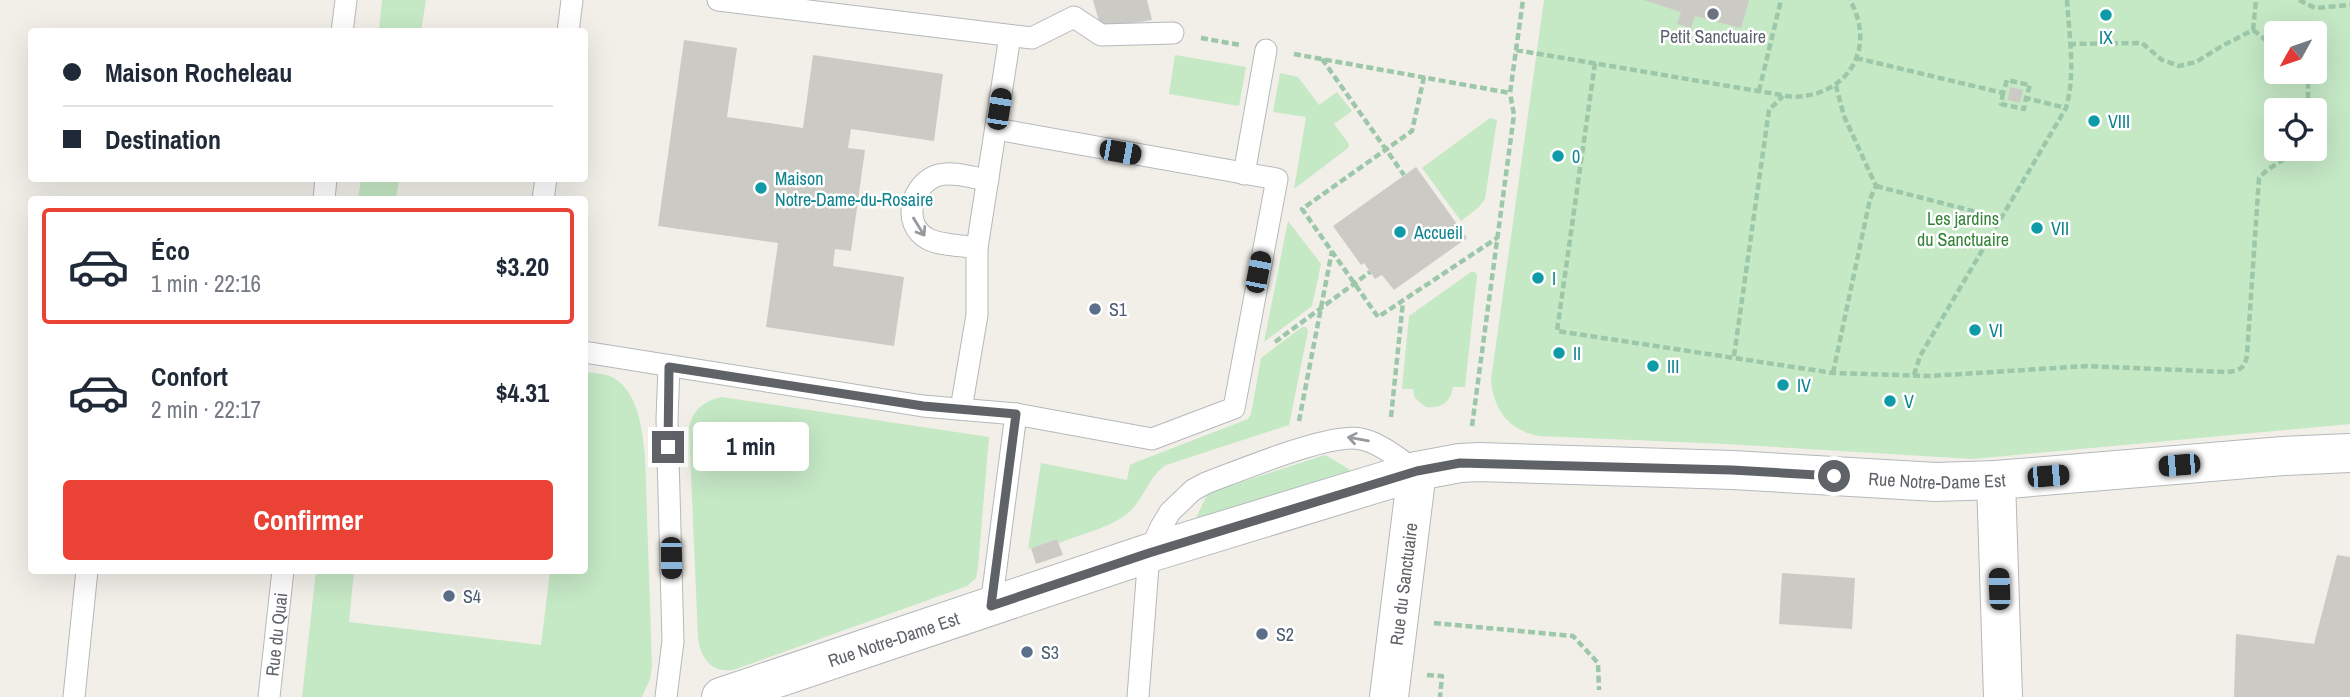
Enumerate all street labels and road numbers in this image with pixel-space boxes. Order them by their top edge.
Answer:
street label: Rue Notre-Dame Est [1868,466,2006,495]
street label: Rue du Sanctuaire [1383,521,1423,647]
street label: Rue du Quai [259,591,293,677]
street label: Rue Notre-Dame Est [825,605,962,673]

